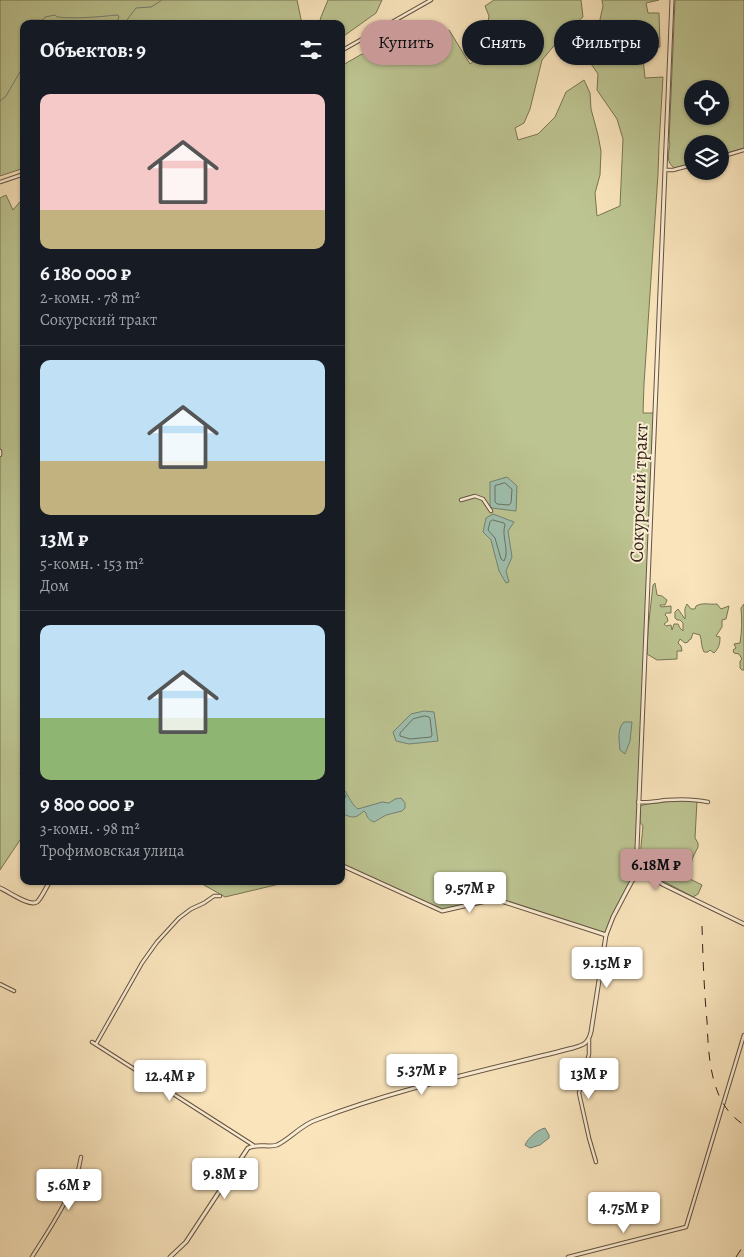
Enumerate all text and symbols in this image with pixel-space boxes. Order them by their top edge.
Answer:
chip: Купить [360,20,452,65]
chip: Снять [462,20,544,65]
chip: Фильтры [554,20,659,65]
text: Объектов: 9 [40,36,146,64]
icon: filters [297,36,325,64]
map controls [684,80,729,180]
button: locate [684,80,729,125]
icon: home [138,127,228,217]
button: layers [684,135,729,180]
text: 6 180 000 ₽ [40,259,131,287]
text: 2-комн. · 78 m² [40,287,140,309]
text: Сокурский тракт [40,309,157,331]
icon: home [138,392,228,482]
street label: Сокурский тракт [624,422,654,563]
text: 13M ₽ [40,525,89,553]
text: 5-комн. · 153 m² [40,553,144,575]
text: Дом [40,575,69,597]
icon: home [138,657,228,747]
text: 9 800 000 ₽ [40,790,134,818]
text: 3-комн. · 98 m² [40,818,140,840]
text: Трофимовская улица [40,840,184,862]
pin: 6.18M ₽ [610,848,702,891]
text: 6.18M ₽ [631,854,681,876]
pin: 9.57M ₽ [424,872,516,914]
text: 9.57M ₽ [445,877,495,899]
pin: 9.15M ₽ [561,946,653,989]
text: 9.15M ₽ [583,952,631,974]
pin: 5.37M ₽ [376,1054,468,1096]
pin: 13M ₽ [554,1058,624,1100]
text: 5.37M ₽ [397,1059,447,1081]
pin: 12.4M ₽ [124,1060,216,1102]
text: 13M ₽ [571,1063,607,1085]
text: 12.4M ₽ [145,1065,195,1087]
pin: 9.8M ₽ [184,1158,266,1200]
text: 9.8M ₽ [203,1163,247,1185]
pin: 5.6M ₽ [28,1168,110,1211]
text: 5.6M ₽ [47,1174,91,1196]
pin: 4.75M ₽ [578,1192,670,1234]
text: 4.75M ₽ [599,1197,649,1219]

